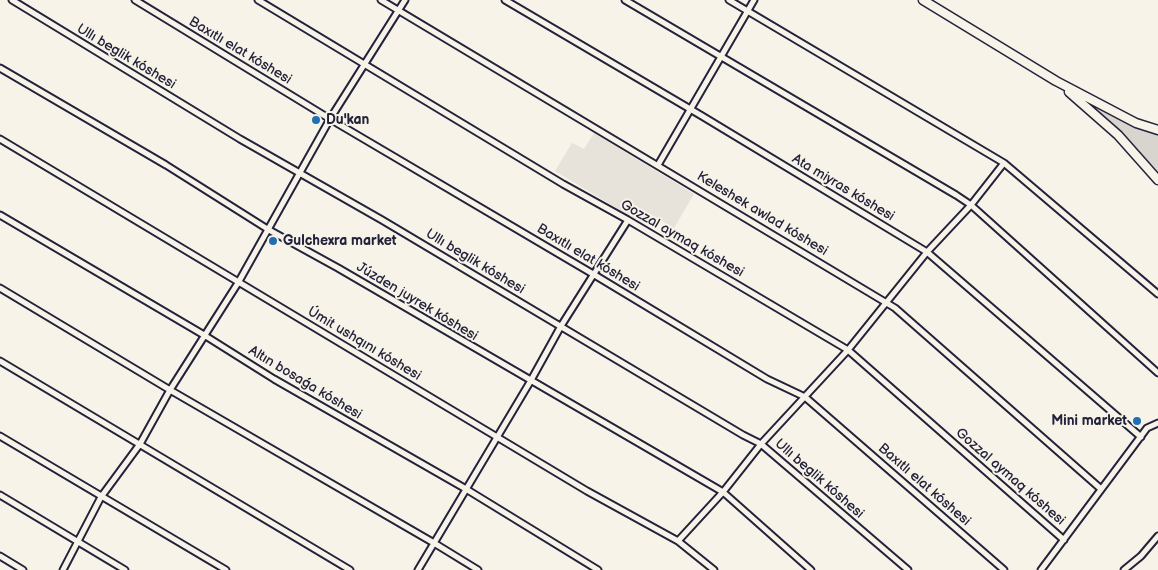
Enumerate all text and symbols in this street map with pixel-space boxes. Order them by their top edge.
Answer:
street label: Baxıtlı elat kóshesi [186,14,294,88]
street label: Ullı beglik kóshesi [73,21,179,93]
place label: Du'kan [326,112,369,128]
marker: Du'kan [310,114,322,126]
street label: Ata miyras kóshesi [789,151,897,225]
street label: Keleshek awlad kóshesi [693,168,831,260]
street label: Gozzal aymaq kóshesi [617,197,747,281]
street label: Baxıtlı elat kóshesi [534,221,642,295]
street label: Ullı beglik kóshesi [422,226,528,298]
place label: Gulchexra market [283,233,396,249]
marker: Gulchexra market [267,235,279,247]
street label: Júzden juyrek kóshesi [353,259,481,345]
street label: Úmit ushqını kóshesi [304,303,424,385]
street label: Altın bosaǵa kóshesi [245,343,365,423]
place label: Mini market [1051,413,1127,429]
marker: Mini market [1131,415,1143,427]
street label: Gozzal aymaq kóshesi [952,425,1068,529]
street label: Ullı beglik kóshesi [771,436,867,522]
street label: Baxıtlı elat kóshesi [874,440,974,530]

